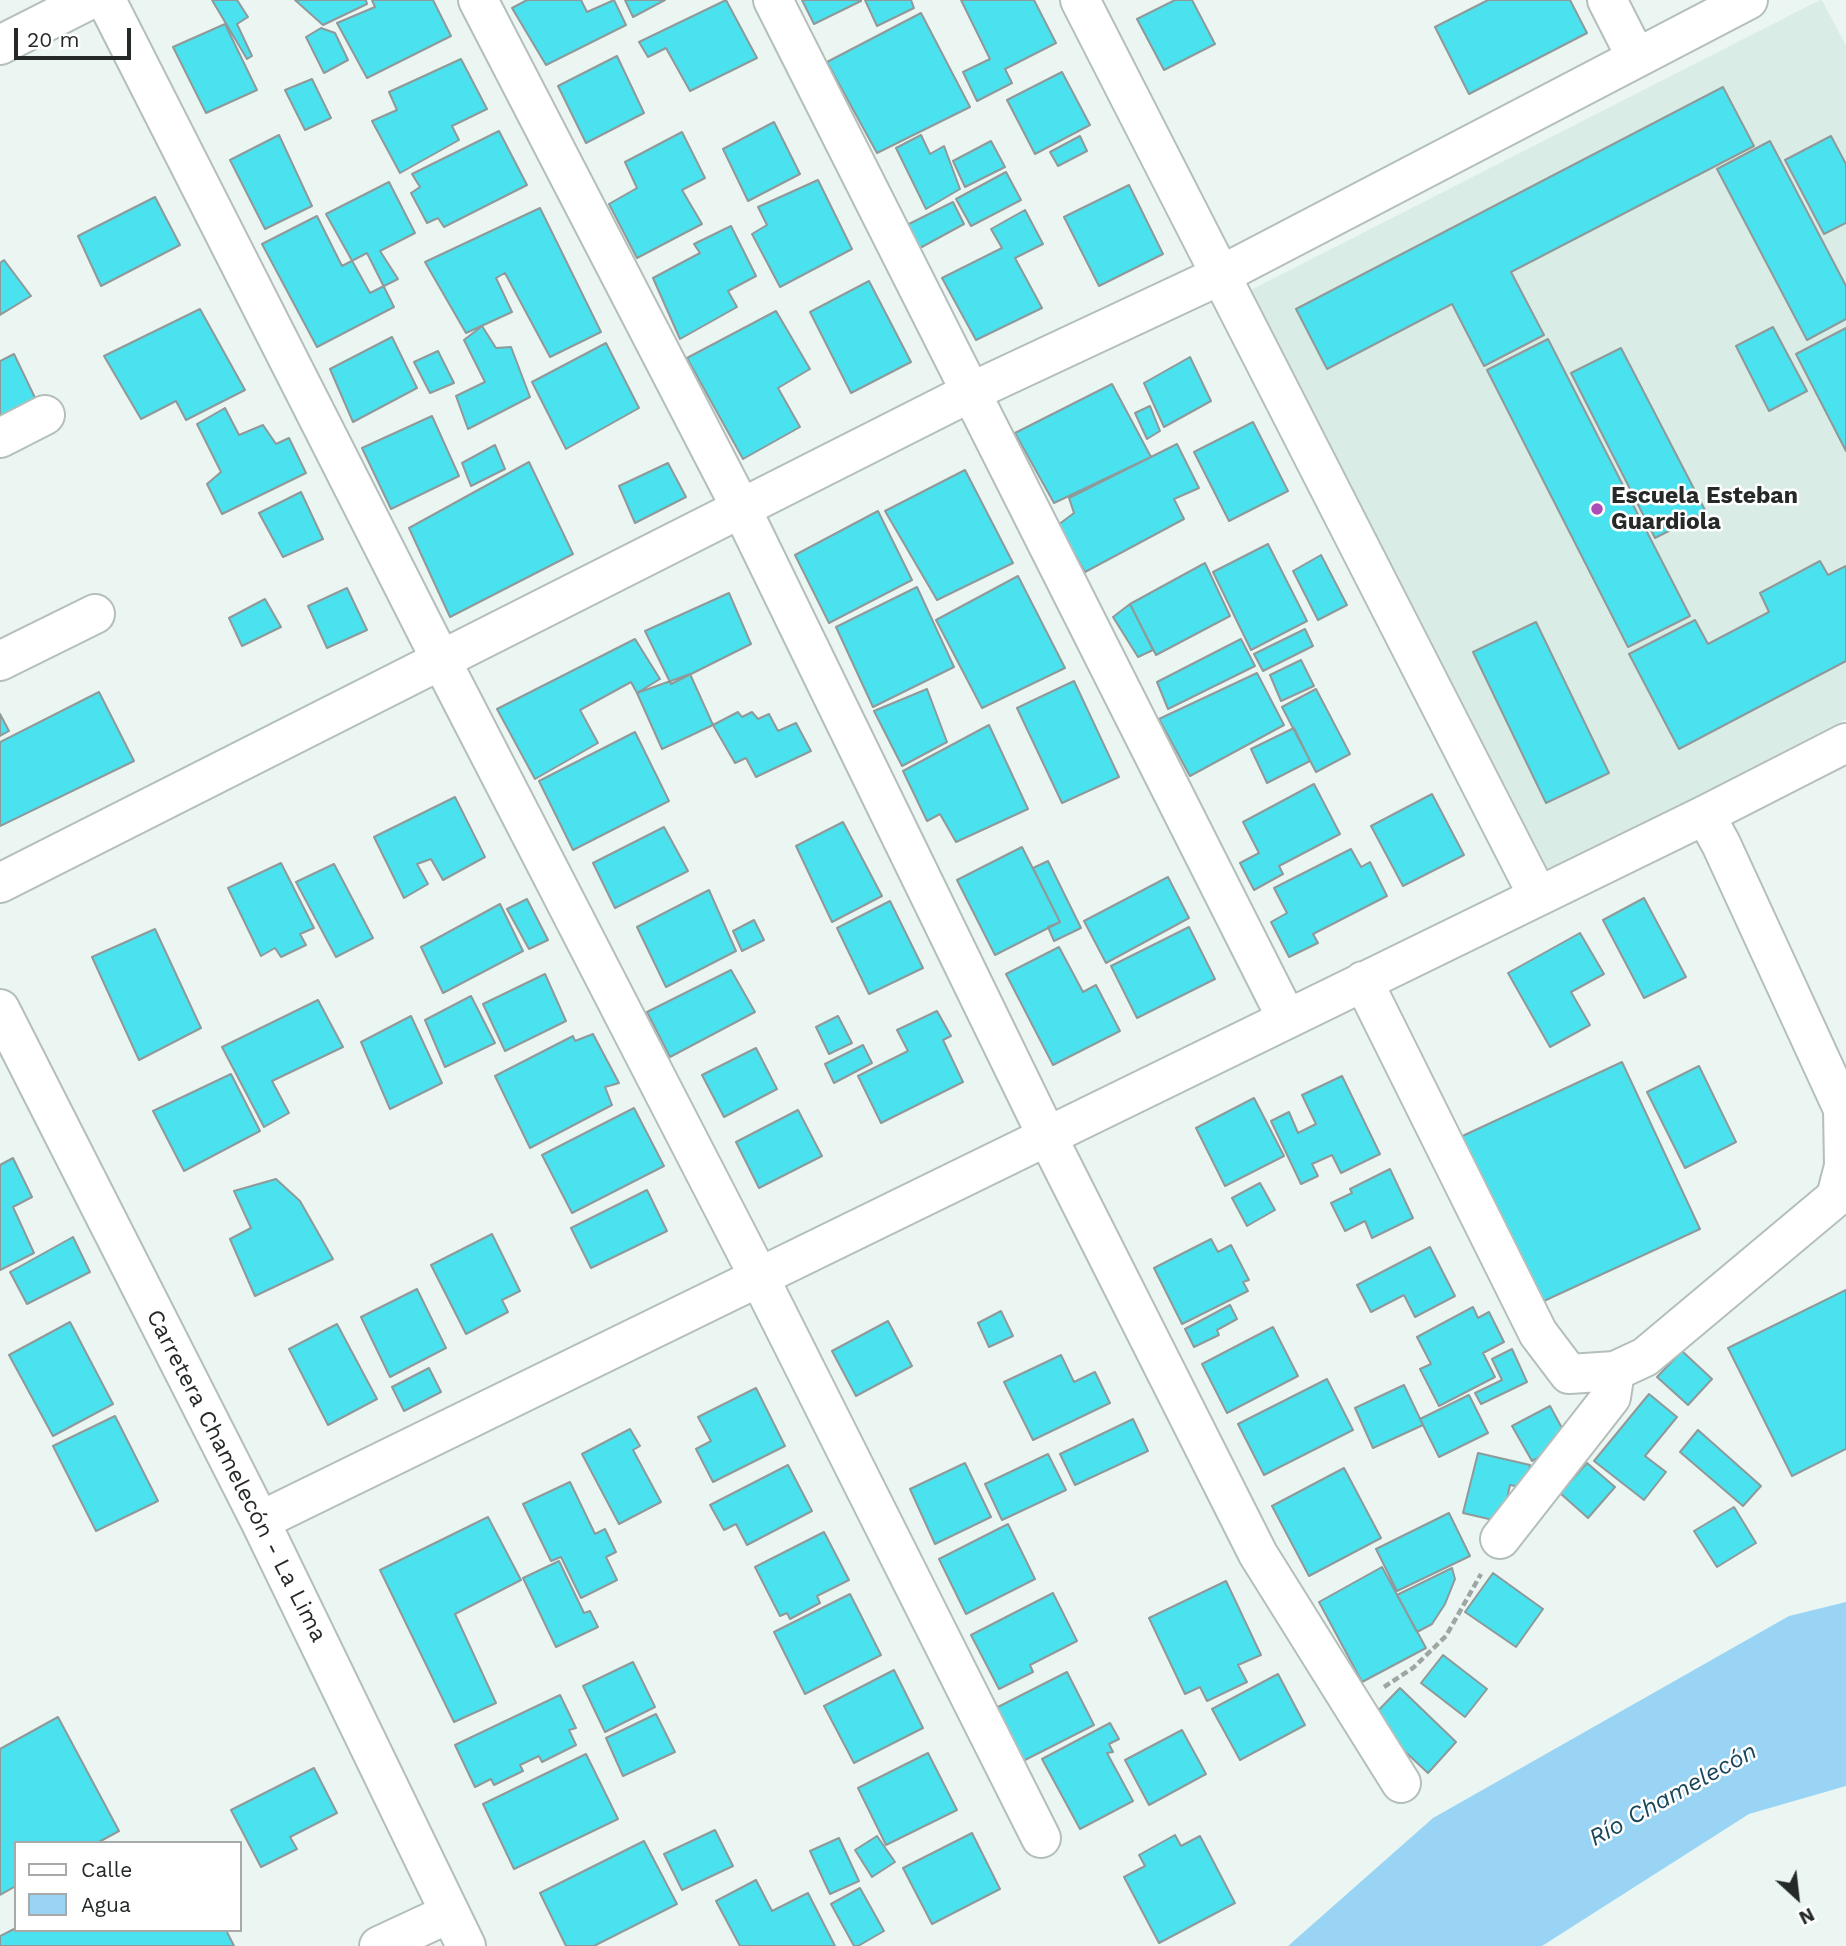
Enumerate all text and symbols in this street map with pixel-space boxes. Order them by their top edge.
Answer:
scale bar [18,14,135,58]
text: 20 m [27,27,79,52]
place label: Escuela Esteban Guardiola [1611,482,1798,536]
marker: Escuela Esteban Guardiola [1589,501,1605,517]
street label: Carretera Chamelecón - La Lima [140,1305,332,1647]
water label: Río Chamelecón [1584,1737,1762,1853]
legend [14,1841,242,1932]
text: Calle [81,1857,132,1882]
north arrow [1762,1862,1832,1932]
text: Agua [81,1892,131,1917]
text: N [1795,1903,1818,1930]

